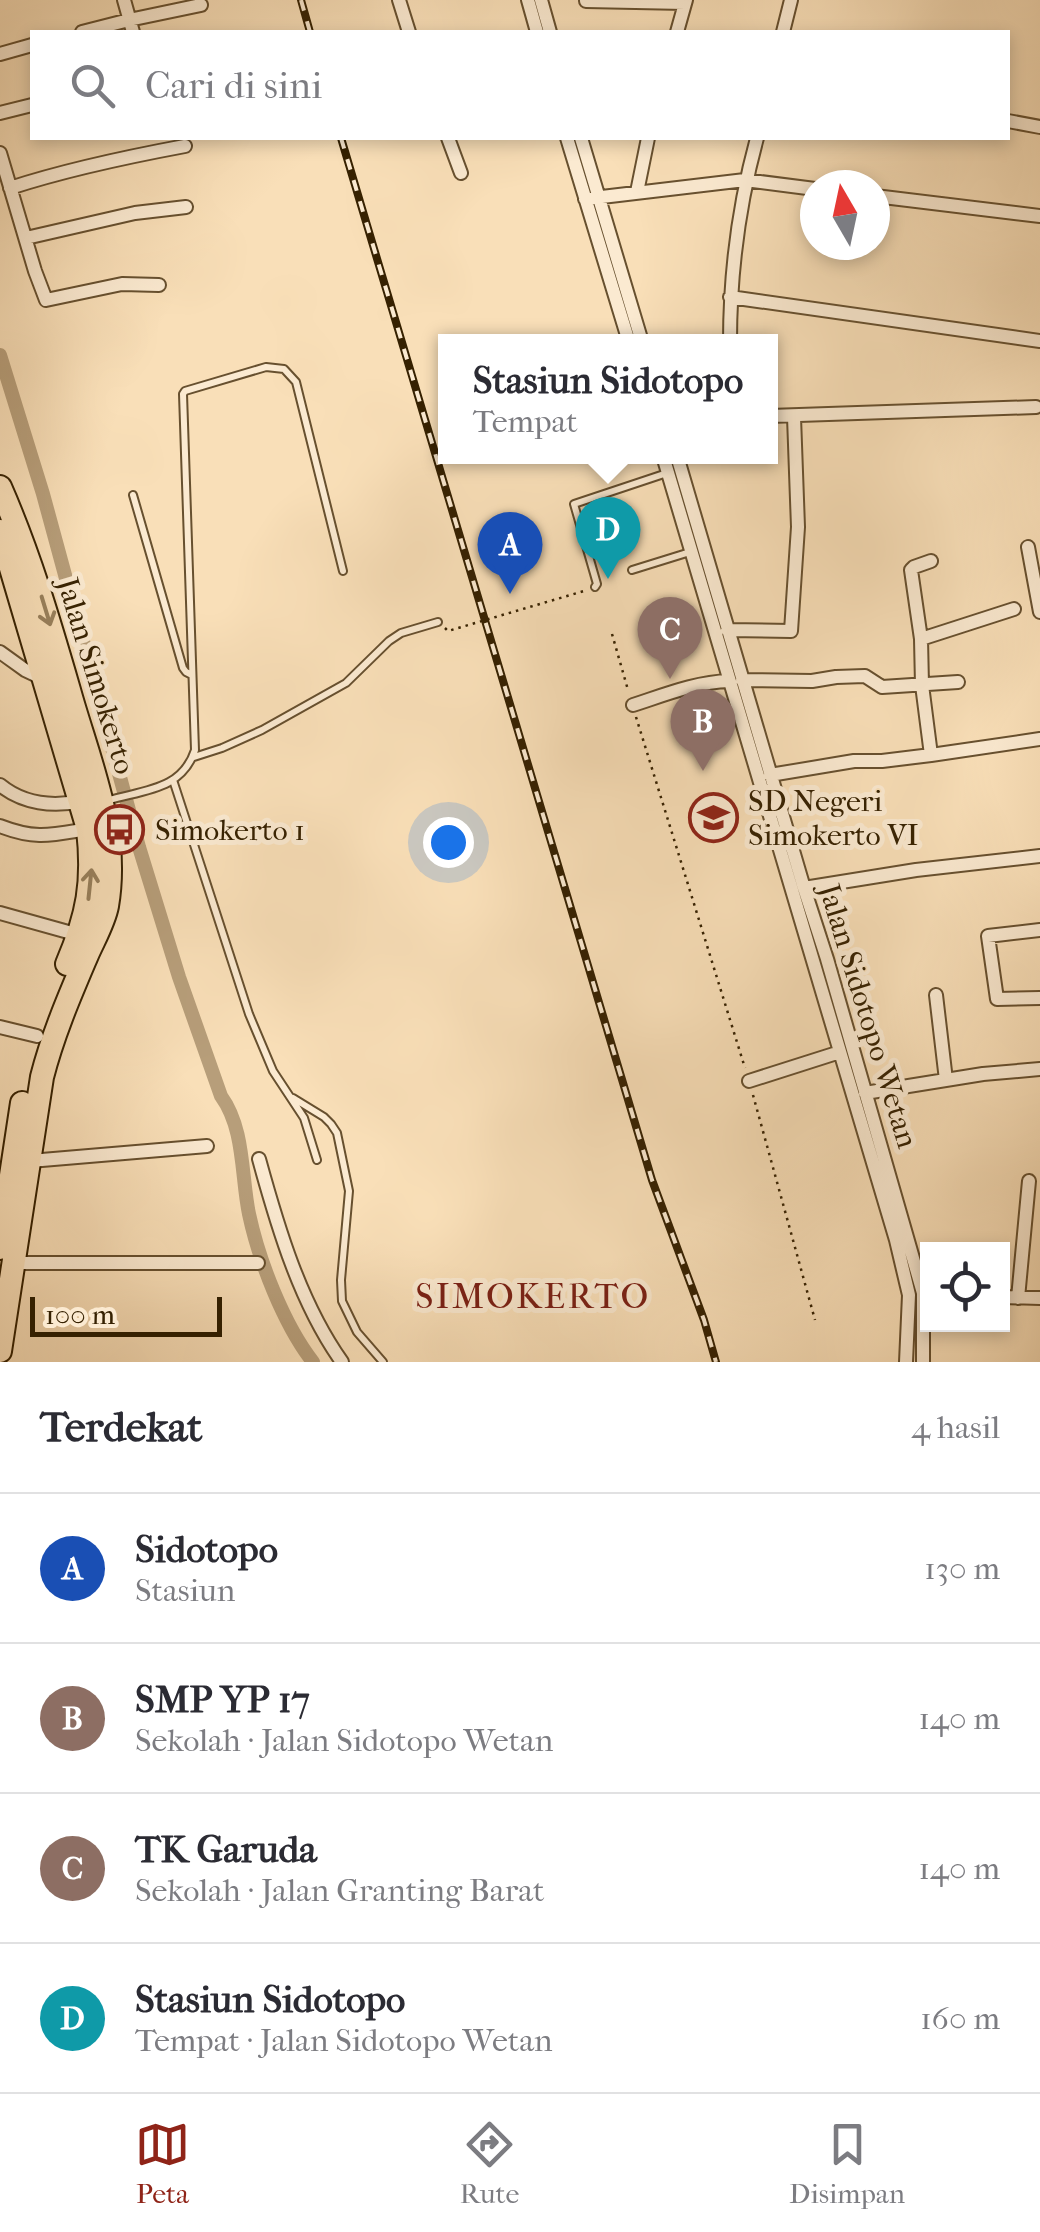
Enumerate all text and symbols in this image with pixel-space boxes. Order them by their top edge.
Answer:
search box [30,30,1010,140]
icon: search [65,58,120,113]
text: Cari di sini [145,63,322,108]
north arrow [800,170,890,260]
popup [438,334,778,464]
text: Stasiun Sidotopo [473,358,743,403]
text: Tempat [473,403,578,440]
pin: D [576,496,640,579]
pin: A [478,512,542,594]
street label: Jalan Simokerto [49,572,142,778]
one-way arrow [38,595,56,626]
pin: C [638,596,702,679]
pin: B [670,688,736,771]
place label: SD Negeri Simokerto VI [748,784,919,853]
school or university icon: SD Negeri Simokerto VI [687,792,739,844]
bus stop icon: Simokerto 1 [94,804,146,856]
place label: Simokerto 1 [155,813,305,848]
your location [423,817,474,868]
one-way arrow [81,868,100,900]
street label: Jalan Sidotopo Wetan [811,878,925,1153]
map controls [920,1242,1010,1332]
button: locate [920,1242,1010,1332]
district label: SIMOKERTO [415,1276,651,1317]
scale bar [30,1292,222,1336]
text: 100 m [45,1298,115,1331]
text: Terdekat [40,1403,202,1452]
text: 4 hasil [911,1409,1000,1446]
text: Sidotopo [135,1527,278,1572]
text: A [62,1550,83,1587]
text: 130 m [924,1550,1000,1587]
text: Stasiun [135,1572,235,1609]
text: SMP YP 17 [135,1677,310,1722]
text: B [62,1700,83,1737]
text: 140 m [919,1700,1000,1737]
text: Sekolah · Jalan Sidotopo Wetan [135,1722,553,1759]
text: TK Garuda [135,1827,317,1872]
text: C [62,1850,83,1887]
text: 140 m [919,1850,1000,1887]
text: Sekolah · Jalan Granting Barat [135,1872,544,1909]
text: Stasiun Sidotopo [135,1977,405,2022]
text: D [60,2000,85,2037]
text: 160 m [920,2000,1000,2037]
text: Tempat · Jalan Sidotopo Wetan [135,2022,553,2059]
tab: Peta [135,2117,190,2210]
tab: Rute [460,2117,519,2210]
tab: Disimpan [789,2117,905,2210]

